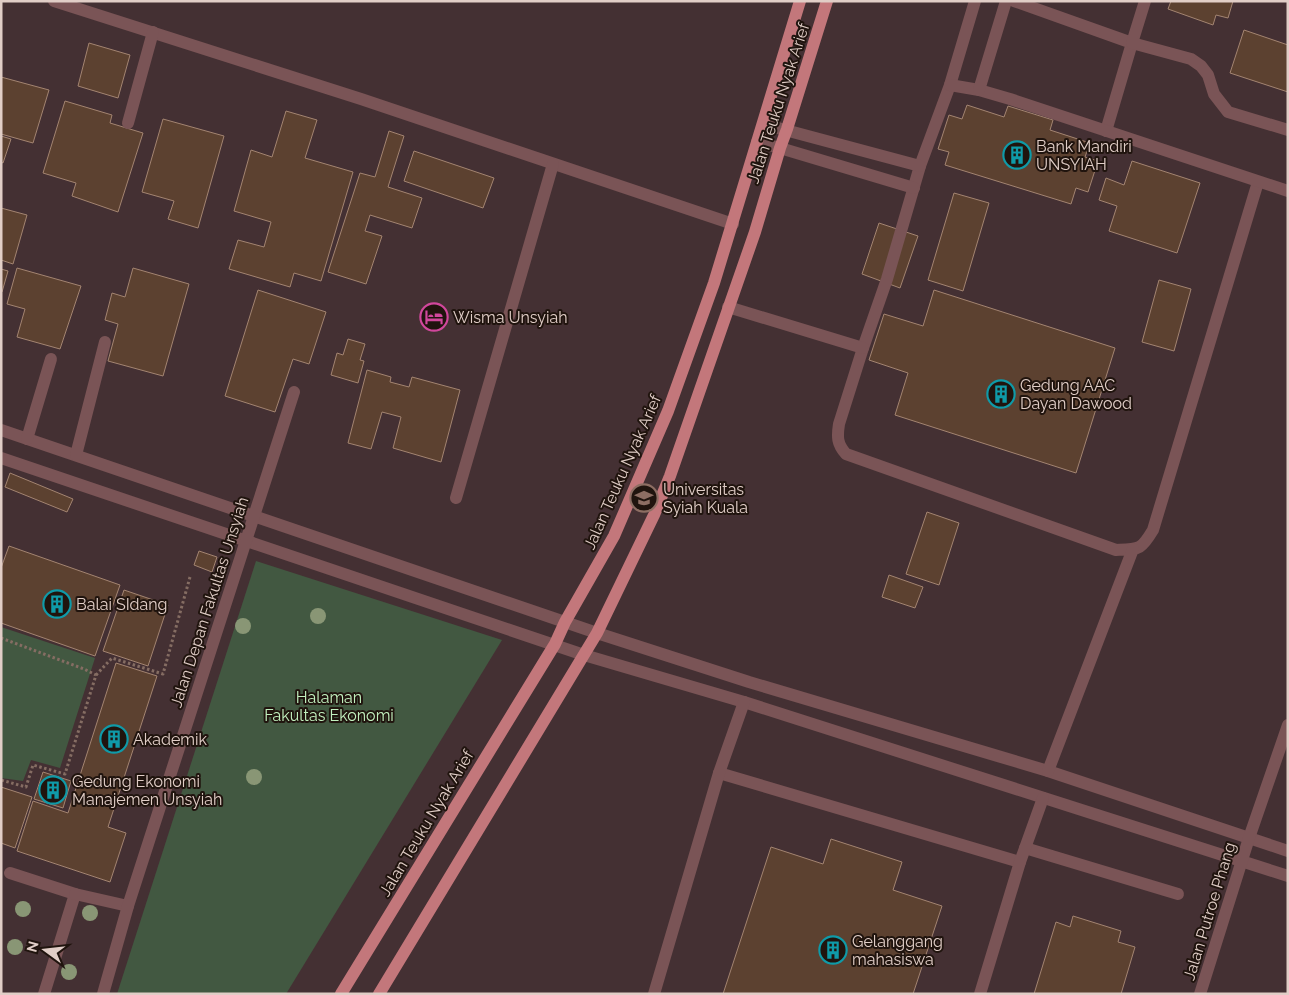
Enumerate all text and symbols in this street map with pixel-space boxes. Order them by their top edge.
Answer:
street label: Jalan Teuku Nyak Arief [744,20,814,186]
place label: Bank Mandiri UNSYIAH [1036,137,1132,174]
building icon: Bank Mandiri UNSYIAH [1002,140,1032,170]
hotel icon: Wisma Unsyiah [419,302,449,332]
place label: Wisma Unsyiah [453,308,568,327]
place label: Gedung AAC Dayan Dawood [1020,376,1132,413]
building icon: Gedung AAC Dayan Dawood [986,379,1016,409]
street label: Jalan Teuku Nyak Arief [580,391,665,552]
place label: Universitas Syiah Kuala [663,480,748,517]
school or university icon: Universitas Syiah Kuala [629,483,659,513]
street label: Jalan Depan Fakultas Unsyiah [166,495,253,710]
building icon: Balai SIdang [42,589,72,619]
place label: Balai SIdang [76,595,167,614]
park label: Halaman Fakultas Ekonomi [264,688,394,725]
building icon: Akademik [99,724,129,754]
place label: Akademik [133,730,208,749]
street label: Jalan Teuku Nyak Arief [375,746,478,900]
place label: Gedung Ekonomi Manajemen Unsyiah [72,772,222,809]
building icon: Gedung Ekonomi Manajemen Unsyiah [38,775,68,805]
street label: Jalan Putroe Phang [1179,840,1239,982]
north arrow [20,925,70,975]
place label: Gelanggang mahasiswa [852,932,943,969]
building icon: Gelanggang mahasiswa [818,935,848,965]
text: N [23,939,42,954]

